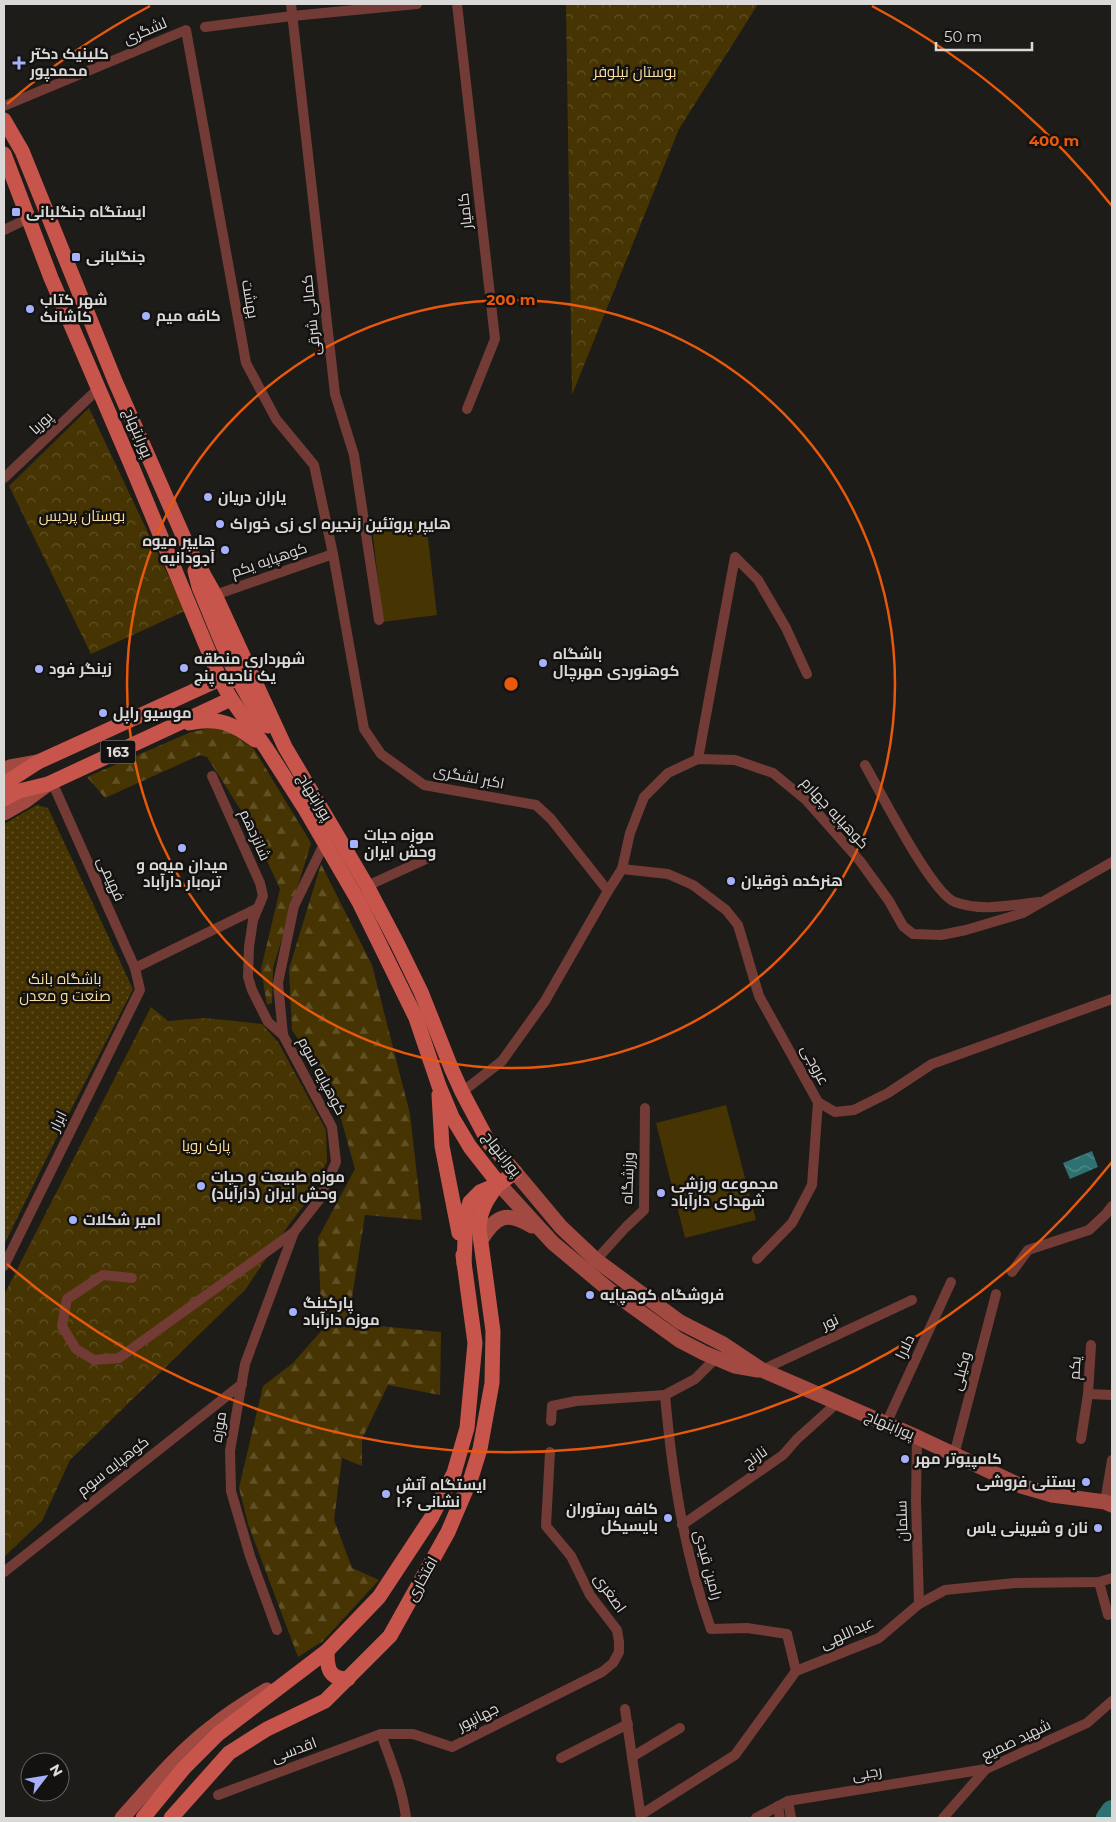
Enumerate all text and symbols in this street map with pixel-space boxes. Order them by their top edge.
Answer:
street label: لشگری [120,13,170,49]
scale bar [936,20,1032,52]
text: 50 m [944,27,982,46]
place label: کلینیک دکتر محمدپور [29,44,109,82]
marker: کلینیک دکتر محمدپور [12,56,26,70]
park label: بوستان نیلوفر [592,62,677,82]
text: 400 m [1029,131,1079,150]
street label: کامیار [453,192,476,231]
place label: ایستگاه جنگلبانی [26,202,146,221]
marker: ایستگاه جنگلبانی [10,206,22,218]
place label: جنگلبانی [86,247,145,266]
marker: جنگلبانی [70,251,82,263]
street label: کمالی شرقی [297,274,325,356]
street label: بهشت [237,278,263,320]
place label: شهر کتاب کاشانک [40,290,107,326]
text: 200 m [486,290,536,309]
marker: شهر کتاب کاشانک [24,303,36,315]
place label: کافه میم [156,306,221,326]
marker: کافه میم [140,310,152,322]
street label: پورابتهاج [118,405,157,461]
street label: پوریا [25,407,57,439]
place label: یاران دریان [218,487,287,506]
marker: یاران دریان [202,491,214,503]
park label: بوستان پردیس [39,506,125,526]
place label: هایپر پروتئین زنجیره ای زی خوراک [230,514,451,535]
marker: هایپر پروتئین زنجیره ای زی خوراک [214,518,226,530]
place label: هایپر میوه آجودانیه [142,531,215,567]
street label: کوهپایه یکم [228,538,310,582]
marker: هایپر میوه آجودانیه [219,544,231,556]
place label: باشگاه کوهنوردی مهرچال [553,644,679,682]
place label: شهرداری منطقه یک ناحیه پنج [194,649,305,687]
marker: باشگاه کوهنوردی مهرچال [537,657,549,669]
place label: زینگر فود [49,659,112,678]
marker: شهرداری منطقه یک ناحیه پنج [178,662,190,674]
marker: زینگر فود [33,663,45,675]
centre of rings [502,675,520,693]
place label: موسیو راپل [113,703,192,724]
marker: موسیو راپل [97,707,109,719]
road number: 163 [100,740,136,764]
street label: اکبر لشگری [432,760,506,794]
street label: پورابتهاج [292,770,337,825]
street label: کوهپایه چهارم [797,773,873,853]
street label: شانزدهم [235,806,275,864]
place label: موزه حیات وحش ایران [364,825,436,861]
marker: موزه حیات وحش ایران [348,838,360,850]
marker: میدان میوه و تره‌بار دارآباد [176,842,188,854]
street label: فهیمی [92,854,130,904]
place label: میدان میوه و تره‌بار دارآباد [136,855,228,891]
place label: هنرکده ذوقیان [741,871,843,890]
marker: هنرکده ذوقیان [725,875,737,887]
park label: باشگاه بانک صنعت و معدن [19,969,111,1006]
street label: کوهپایه سوم [293,1033,351,1119]
street label: عروجی [796,1041,834,1089]
street label: ابرار [44,1107,71,1135]
street label: پورابتهاج [477,1127,526,1181]
park label: پارک رویا [182,1136,230,1156]
street label: ورزشگاه [617,1152,638,1204]
place label: موزه طبیعت و حیات وحش ایران (دارآباد) [211,1167,345,1203]
place label: مجموعه ورزشی شهدای دارآباد [671,1174,778,1210]
marker: موزه طبیعت و حیات وحش ایران (دارآباد) [195,1180,207,1192]
marker: مجموعه ورزشی شهدای دارآباد [655,1187,667,1199]
place label: امیر شکلات [83,1210,161,1229]
marker: امیر شکلات [67,1214,79,1226]
place label: فروشگاه کوهپایه [600,1285,724,1305]
marker: فروشگاه کوهپایه [584,1289,596,1301]
place label: پارکینگ موزه دارآباد [303,1293,380,1329]
marker: پارکینگ موزه دارآباد [287,1306,299,1318]
street label: نور [817,1309,841,1334]
street label: دلارا [891,1331,918,1362]
street label: وکیلی [946,1349,976,1393]
street label: یکم [1064,1355,1086,1381]
street label: پورابتهاج [862,1406,918,1445]
street label: موزه [207,1410,230,1444]
street label: کوهپایه سوم [73,1432,153,1500]
street label: نارنج [739,1441,772,1473]
place label: کامپیوتر مهر [914,1449,1002,1469]
marker: کامپیوتر مهر [899,1453,911,1465]
place label: بستنی فروشی [976,1472,1076,1491]
place label: ایستگاه آتش نشانی ۱۰۶ [396,1475,487,1511]
marker: بستنی فروشی [1080,1476,1092,1488]
marker: ایستگاه آتش نشانی ۱۰۶ [380,1488,392,1500]
place label: کافه رستوران بایسیکل [566,1499,658,1535]
street label: سلمان [891,1500,913,1542]
marker: کافه رستوران بایسیکل [662,1512,674,1524]
place label: نان و شیرینی یاس [967,1518,1088,1537]
marker: نان و شیرینی یاس [1092,1522,1104,1534]
street label: رامین قیدی [689,1528,727,1602]
street label: افتخاری [402,1553,442,1605]
street label: اصغری [589,1569,631,1617]
street label: عبداللهی [817,1612,877,1654]
street label: جهانپور [453,1698,502,1736]
street label: شهید صمیع [978,1715,1055,1766]
street label: اقدسی [269,1733,319,1767]
north arrow [20,1752,70,1802]
text: N [46,1761,67,1780]
street label: رجبی [851,1761,883,1785]

